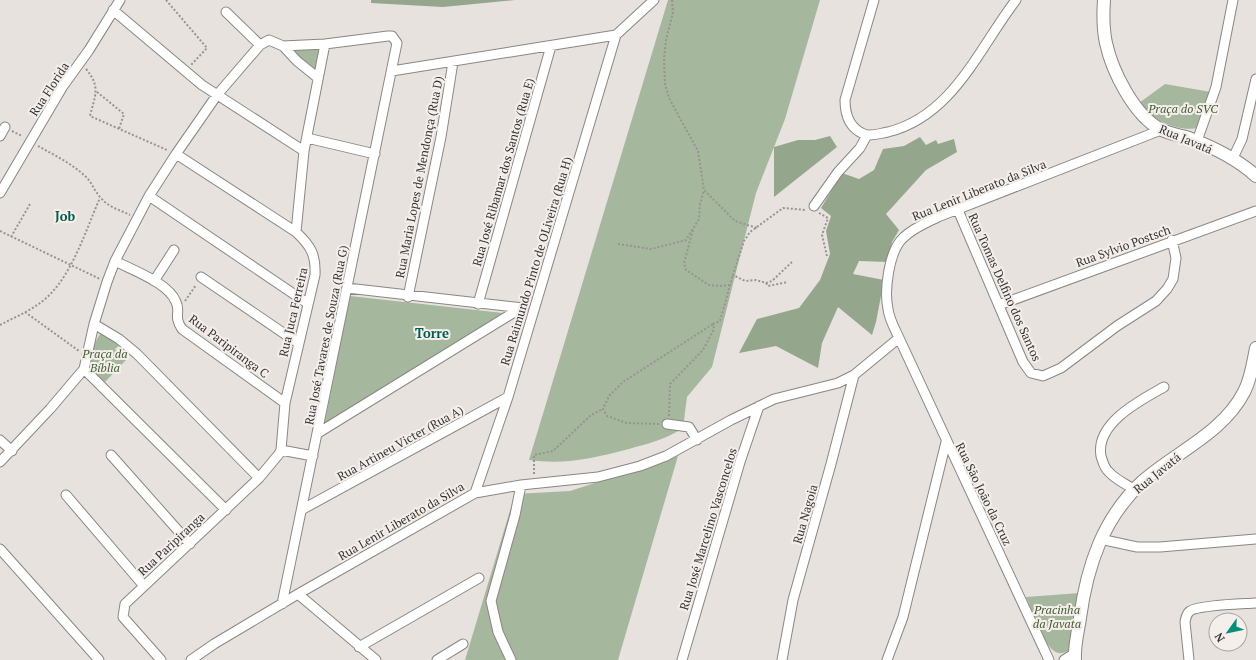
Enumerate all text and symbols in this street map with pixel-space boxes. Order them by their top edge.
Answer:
street label: Rua Florida [26,59,72,119]
street label: Rua Maria Lopes de Mendonça (Rua D) [392,75,446,279]
street label: Rua José Ribamar dos Santos (Rua E) [469,76,537,268]
park label: Praça do SVC [1147,101,1219,117]
street label: Rua Javatá [1157,121,1215,157]
street label: Rua Raimundo Pinto de OLiveira (Rua H) [497,155,575,367]
street label: Rua Lenir Liberato da Silva [910,156,1048,224]
district label: Job [55,207,75,225]
street label: Rua Tomas Delfino dos Santos [965,211,1045,363]
street label: Rua Sylvio Postsch [1074,222,1172,270]
street label: Rua José Tavares de Souza (Rua G) [301,244,351,426]
street label: Rua Juca Ferreira [275,266,311,358]
street label: Rua Paripiranga C [186,311,272,381]
district label: Torre [415,324,449,342]
park label: Praça da Bíblia [81,346,128,375]
street label: Rua Artineu Victer (Rua A) [334,402,466,484]
street label: Rua São João da Cruz [953,440,1015,548]
street label: Rua José Marcelino Vasconcelos [676,446,740,612]
street label: Rua Javatá [1130,449,1184,497]
street label: Rua Lenir Liberato da Silva [335,479,467,563]
street label: Rua Nagoia [789,483,821,545]
street label: Rua Paripiranga [135,509,207,579]
park label: Pracinha da Javata [1033,602,1081,631]
north arrow [1208,612,1248,652]
text: N [1211,630,1228,645]

